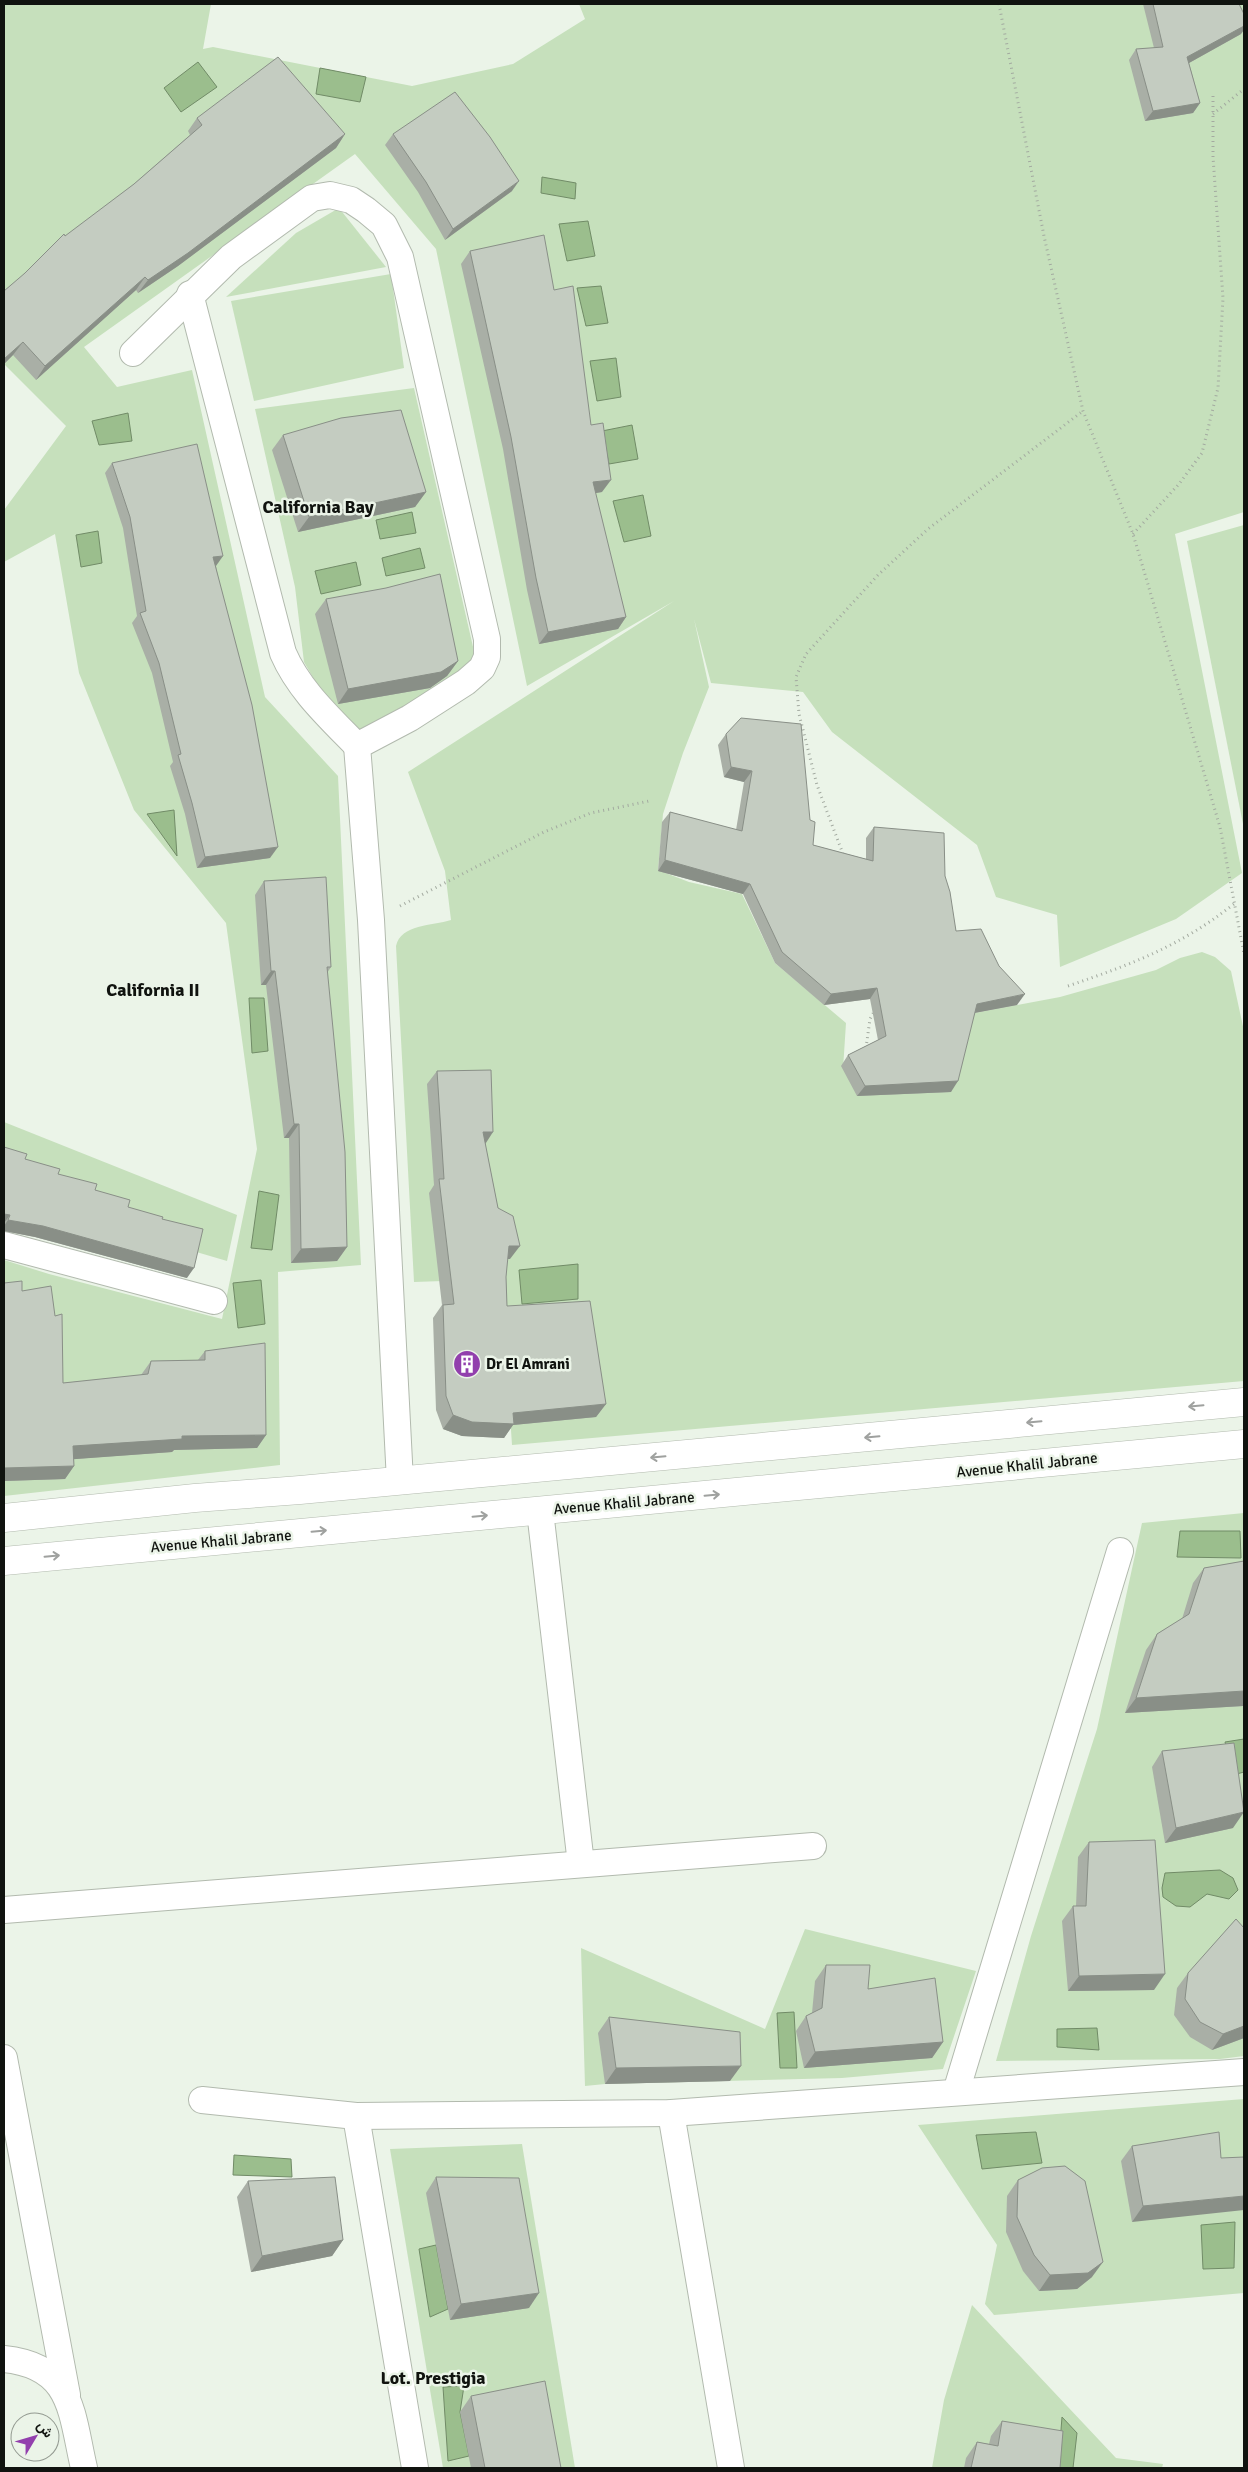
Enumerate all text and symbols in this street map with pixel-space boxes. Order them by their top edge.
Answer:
district label: California Bay [262,496,374,518]
district label: California II [106,979,200,1001]
building icon: Dr El Amrani [452,1349,482,1379]
place label: Dr El Amrani [486,1355,570,1373]
one-way arrow [1188,1402,1204,1411]
one-way arrow [1026,1417,1042,1426]
one-way arrow [864,1432,880,1441]
street label: Avenue Khalil Jabrane [956,1449,1098,1481]
one-way arrow [650,1452,666,1461]
street label: Avenue Khalil Jabrane [553,1488,695,1518]
one-way arrow [704,1490,720,1500]
one-way arrow [472,1512,488,1521]
street label: Avenue Khalil Jabrane [150,1526,292,1556]
one-way arrow [310,1527,326,1536]
one-way arrow [44,1552,60,1561]
district label: Lot. Prestigia [380,2367,486,2389]
north arrow [10,2412,60,2462]
text: ش [33,2417,57,2441]

